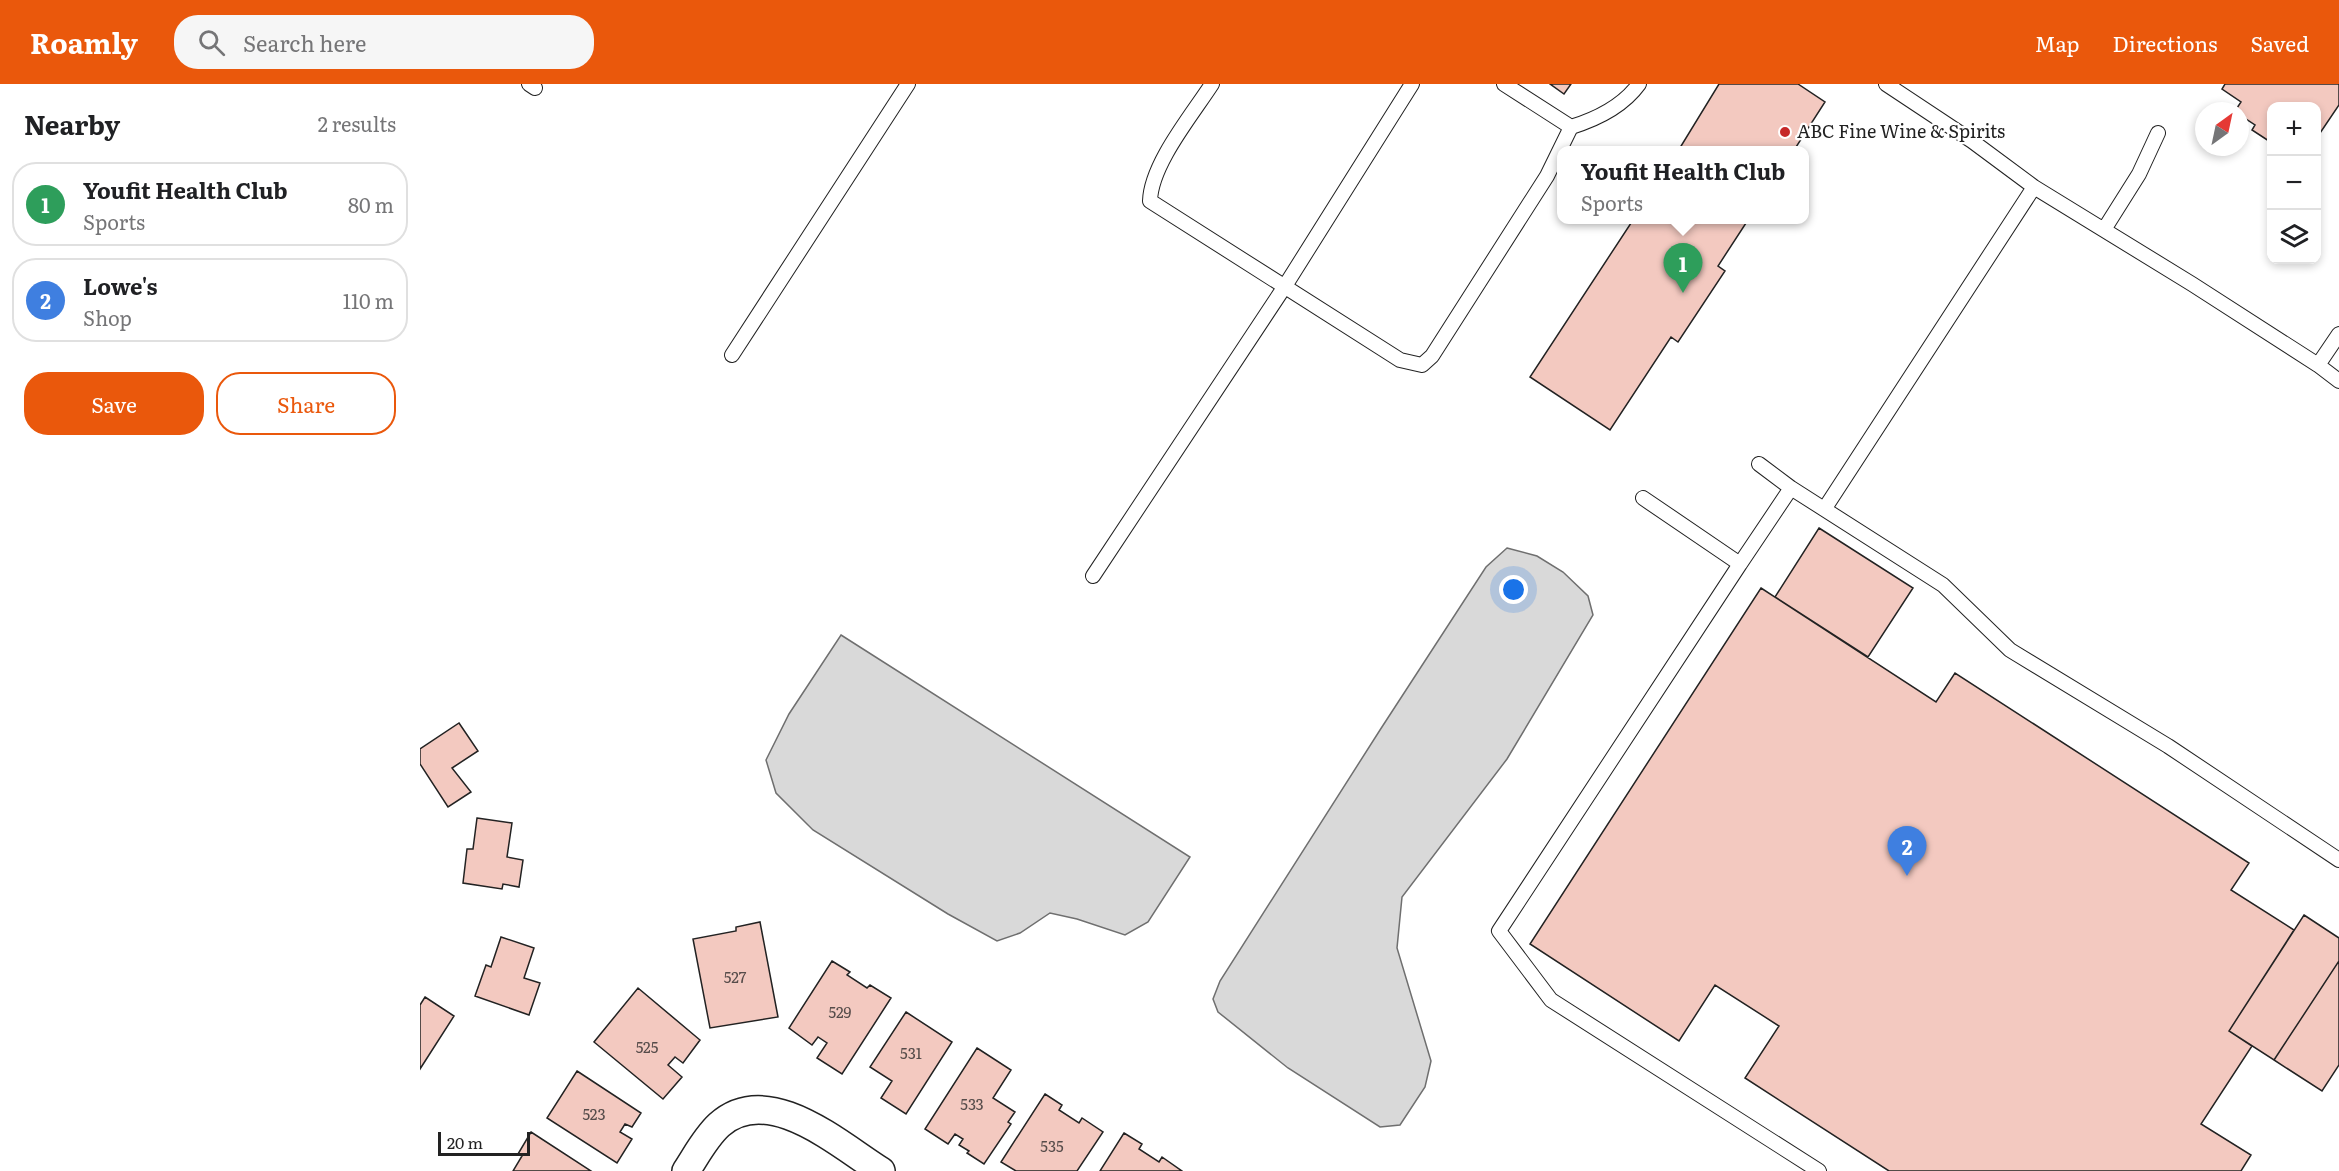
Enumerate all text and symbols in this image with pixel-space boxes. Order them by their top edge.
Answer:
search box [174,15,594,69]
text: Roamly [30,21,138,63]
icon: search [195,26,228,59]
text: Search here [243,26,366,59]
text: Map [2035,27,2080,58]
text: Directions [2113,27,2218,58]
text: Saved [2251,27,2309,58]
north arrow [2195,102,2249,156]
map controls [2267,102,2321,264]
button: + [2267,102,2321,156]
text: Nearby [24,104,120,143]
text: 2 results [318,108,396,138]
place label: ABC Fine Wine & Spirits [1797,117,2005,144]
marker: ABC Fine Wine & Spirits [1778,125,1792,139]
popup [1557,146,1809,224]
text: Youfit Health Club [1581,154,1785,187]
button: − [2267,156,2321,210]
text: Youfit Health Club [83,173,288,206]
text: Sports [1581,187,1643,217]
text: 1 [41,189,50,219]
text: 80 m [348,189,394,219]
text: Sports [83,206,145,236]
button: layers [2267,210,2321,264]
pin: 1 [1664,244,1702,293]
text: Lowe's [83,269,158,302]
text: 2 [40,285,51,315]
text: 110 m [343,285,394,315]
text: Shop [83,302,132,332]
button: Save [24,372,204,435]
button: Share [216,372,396,435]
your location [1499,575,1528,604]
pin: 2 [1888,826,1926,876]
house number: 527 [724,965,747,988]
house number: 529 [829,1000,852,1023]
house number: 525 [636,1035,659,1058]
house number: 531 [900,1041,922,1064]
house number: 533 [960,1092,984,1115]
house number: 523 [582,1102,606,1125]
scale bar [438,1129,530,1156]
text: 20 m [447,1130,483,1154]
house number: 535 [1040,1134,1064,1157]

